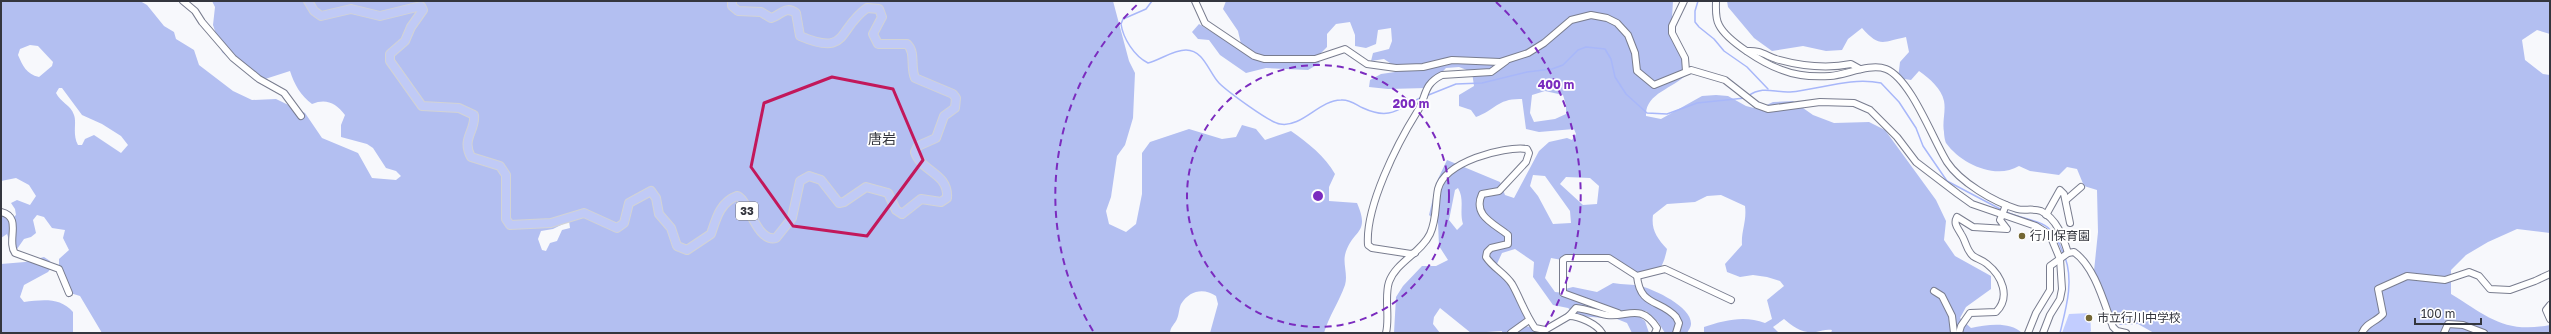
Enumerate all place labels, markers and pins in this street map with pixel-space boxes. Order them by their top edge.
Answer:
centre of rings [1311,189,1325,203]
place label: 行川保育園 [2030,228,2090,243]
marker: 行川保育園 [2017,231,2027,241]
place label: 市立行川中学校 [2097,310,2181,325]
marker: 市立行川中学校 [2084,313,2094,323]

